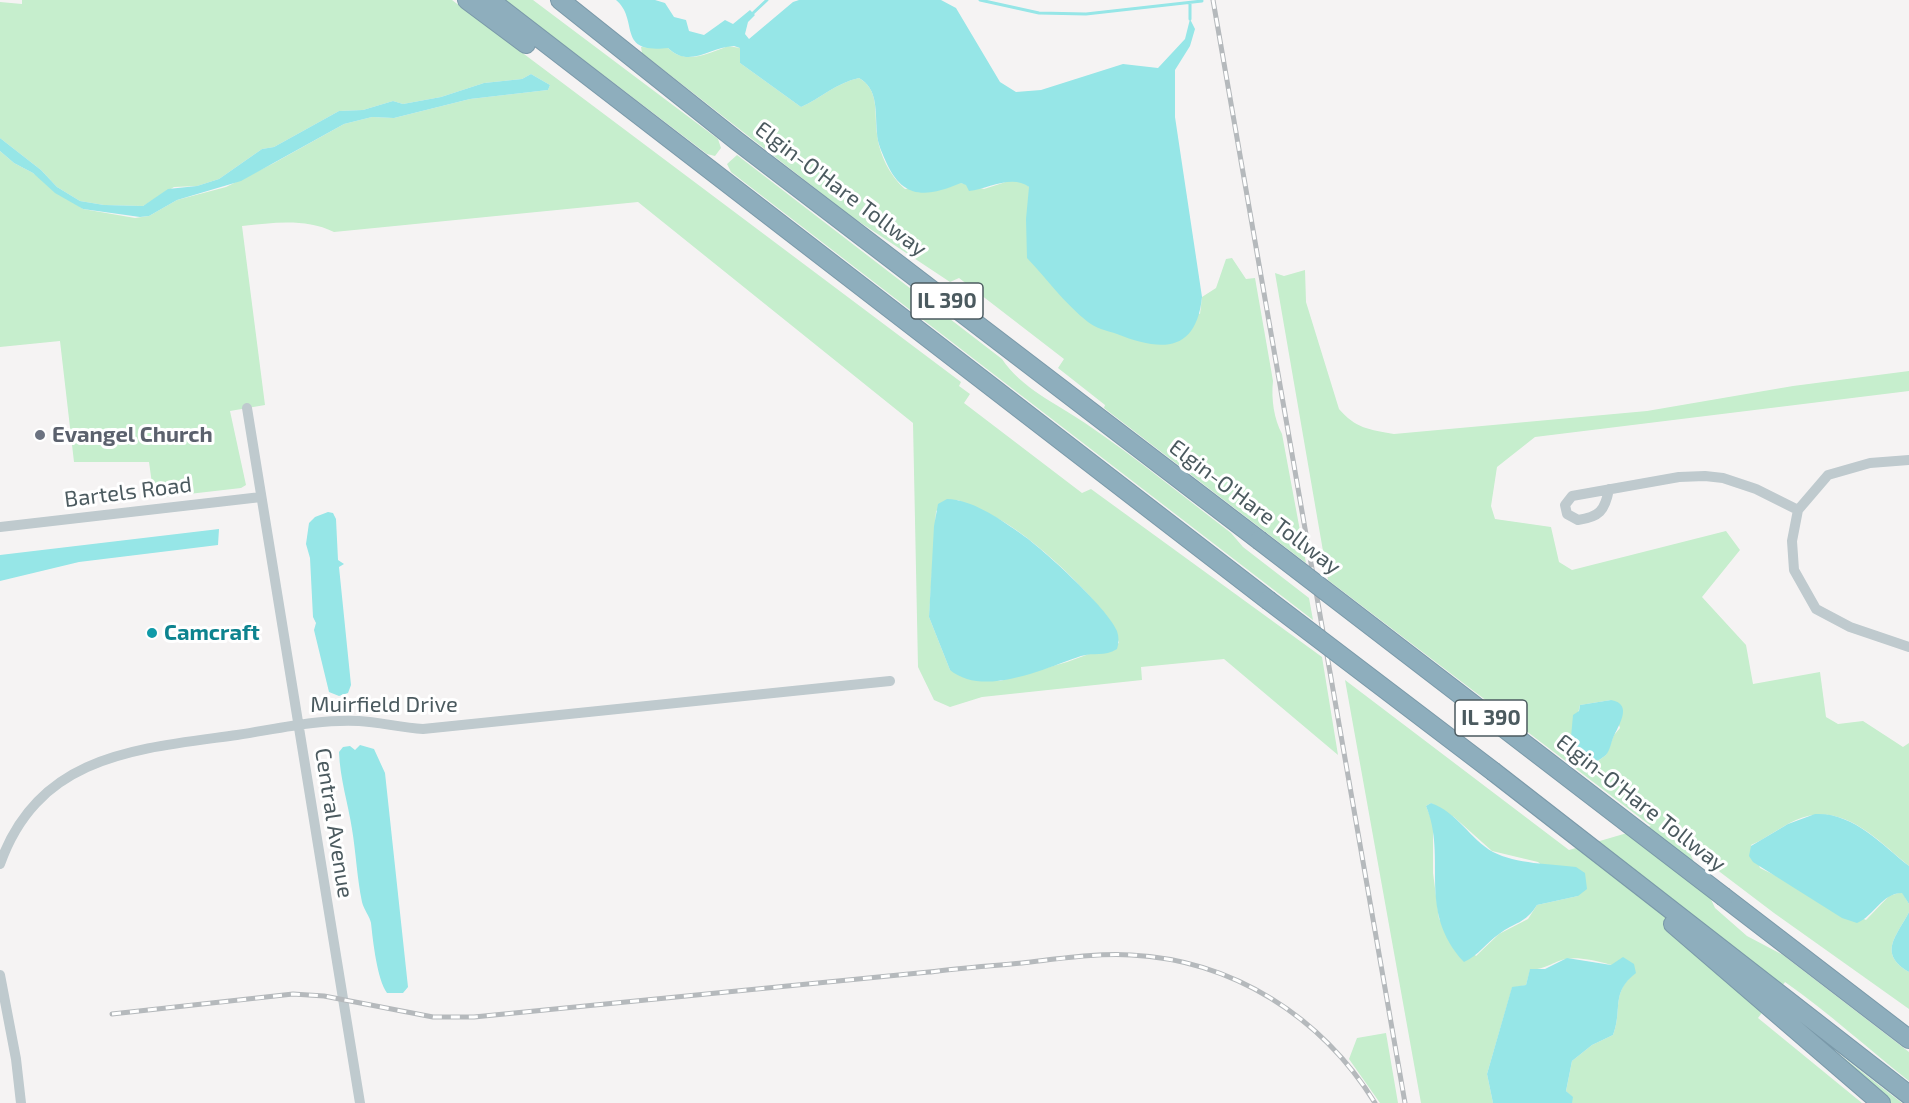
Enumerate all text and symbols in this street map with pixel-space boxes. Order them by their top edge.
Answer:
street label: Elgin-O'Hare Tollway [750,116,932,262]
road number: IL 390 [911,283,983,319]
place label: Evangel Church [52,422,213,448]
marker: Evangel Church [33,428,47,442]
street label: Elgin-O'Hare Tollway [1164,434,1346,580]
street label: Bartels Road [63,471,193,513]
place label: Camcraft [164,620,260,646]
marker: Camcraft [145,626,159,640]
street label: Muirfield Drive [310,692,458,718]
road number: IL 390 [1455,700,1527,736]
street label: Elgin-O'Hare Tollway [1551,729,1731,877]
street label: Central Avenue [309,746,359,900]

